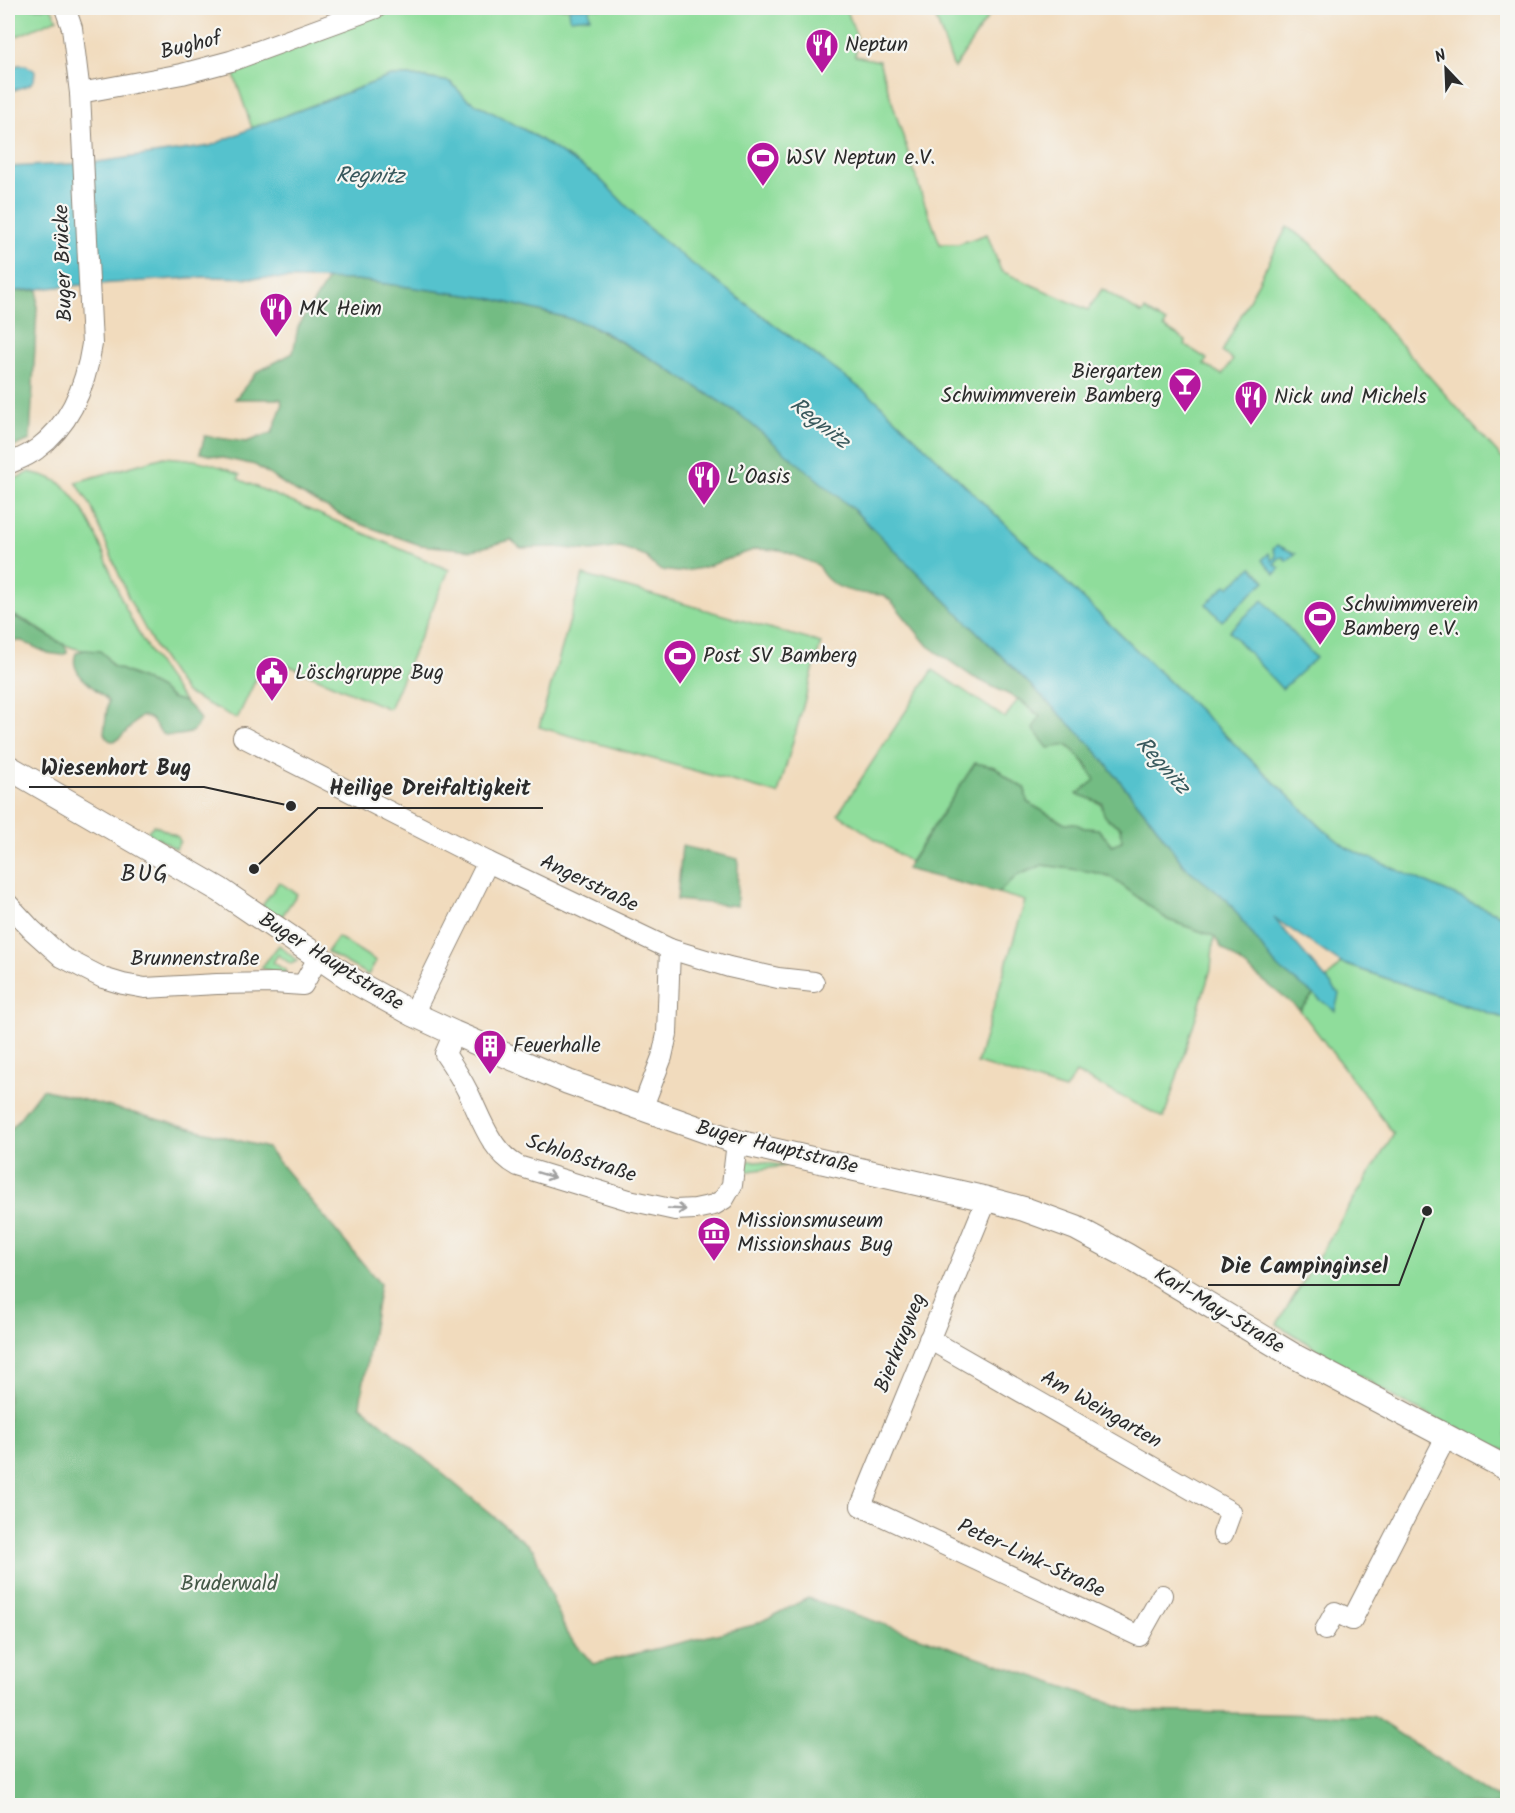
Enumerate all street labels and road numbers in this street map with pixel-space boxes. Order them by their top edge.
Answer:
street label: Bughof [157,22,227,70]
street label: Buger Brücke [45,203,83,322]
street label: Angerstraße [534,846,644,922]
street label: Buger Hauptstraße [252,904,411,1020]
street label: Brunnenstraße [130,943,260,976]
street label: Buger Hauptstraße [692,1112,862,1184]
street label: Schloßstraße [522,1126,641,1193]
street label: Karl-May-Straße [1147,1259,1291,1363]
street label: Bierkrugweg [866,1288,936,1398]
street label: Am Weingarten [1034,1362,1168,1458]
street label: Peter-Link-Straße [952,1510,1111,1608]

